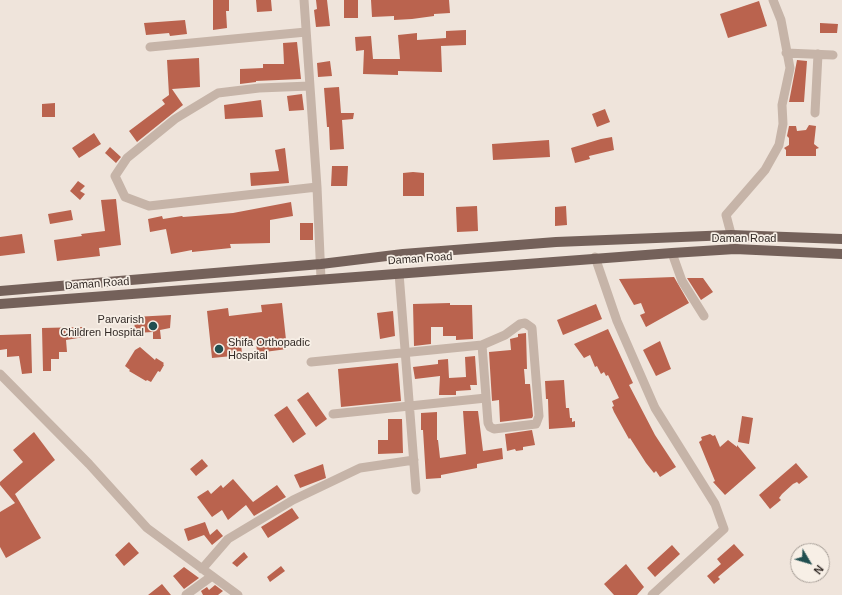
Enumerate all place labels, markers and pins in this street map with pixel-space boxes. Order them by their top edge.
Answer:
place label: Parvarish Children Hospital [60,313,144,339]
marker: Parvarish Children Hospital [147,320,159,332]
place label: Shifa Orthopadic Hospital [228,336,310,362]
marker: Shifa Orthopadic Hospital [213,343,225,355]

